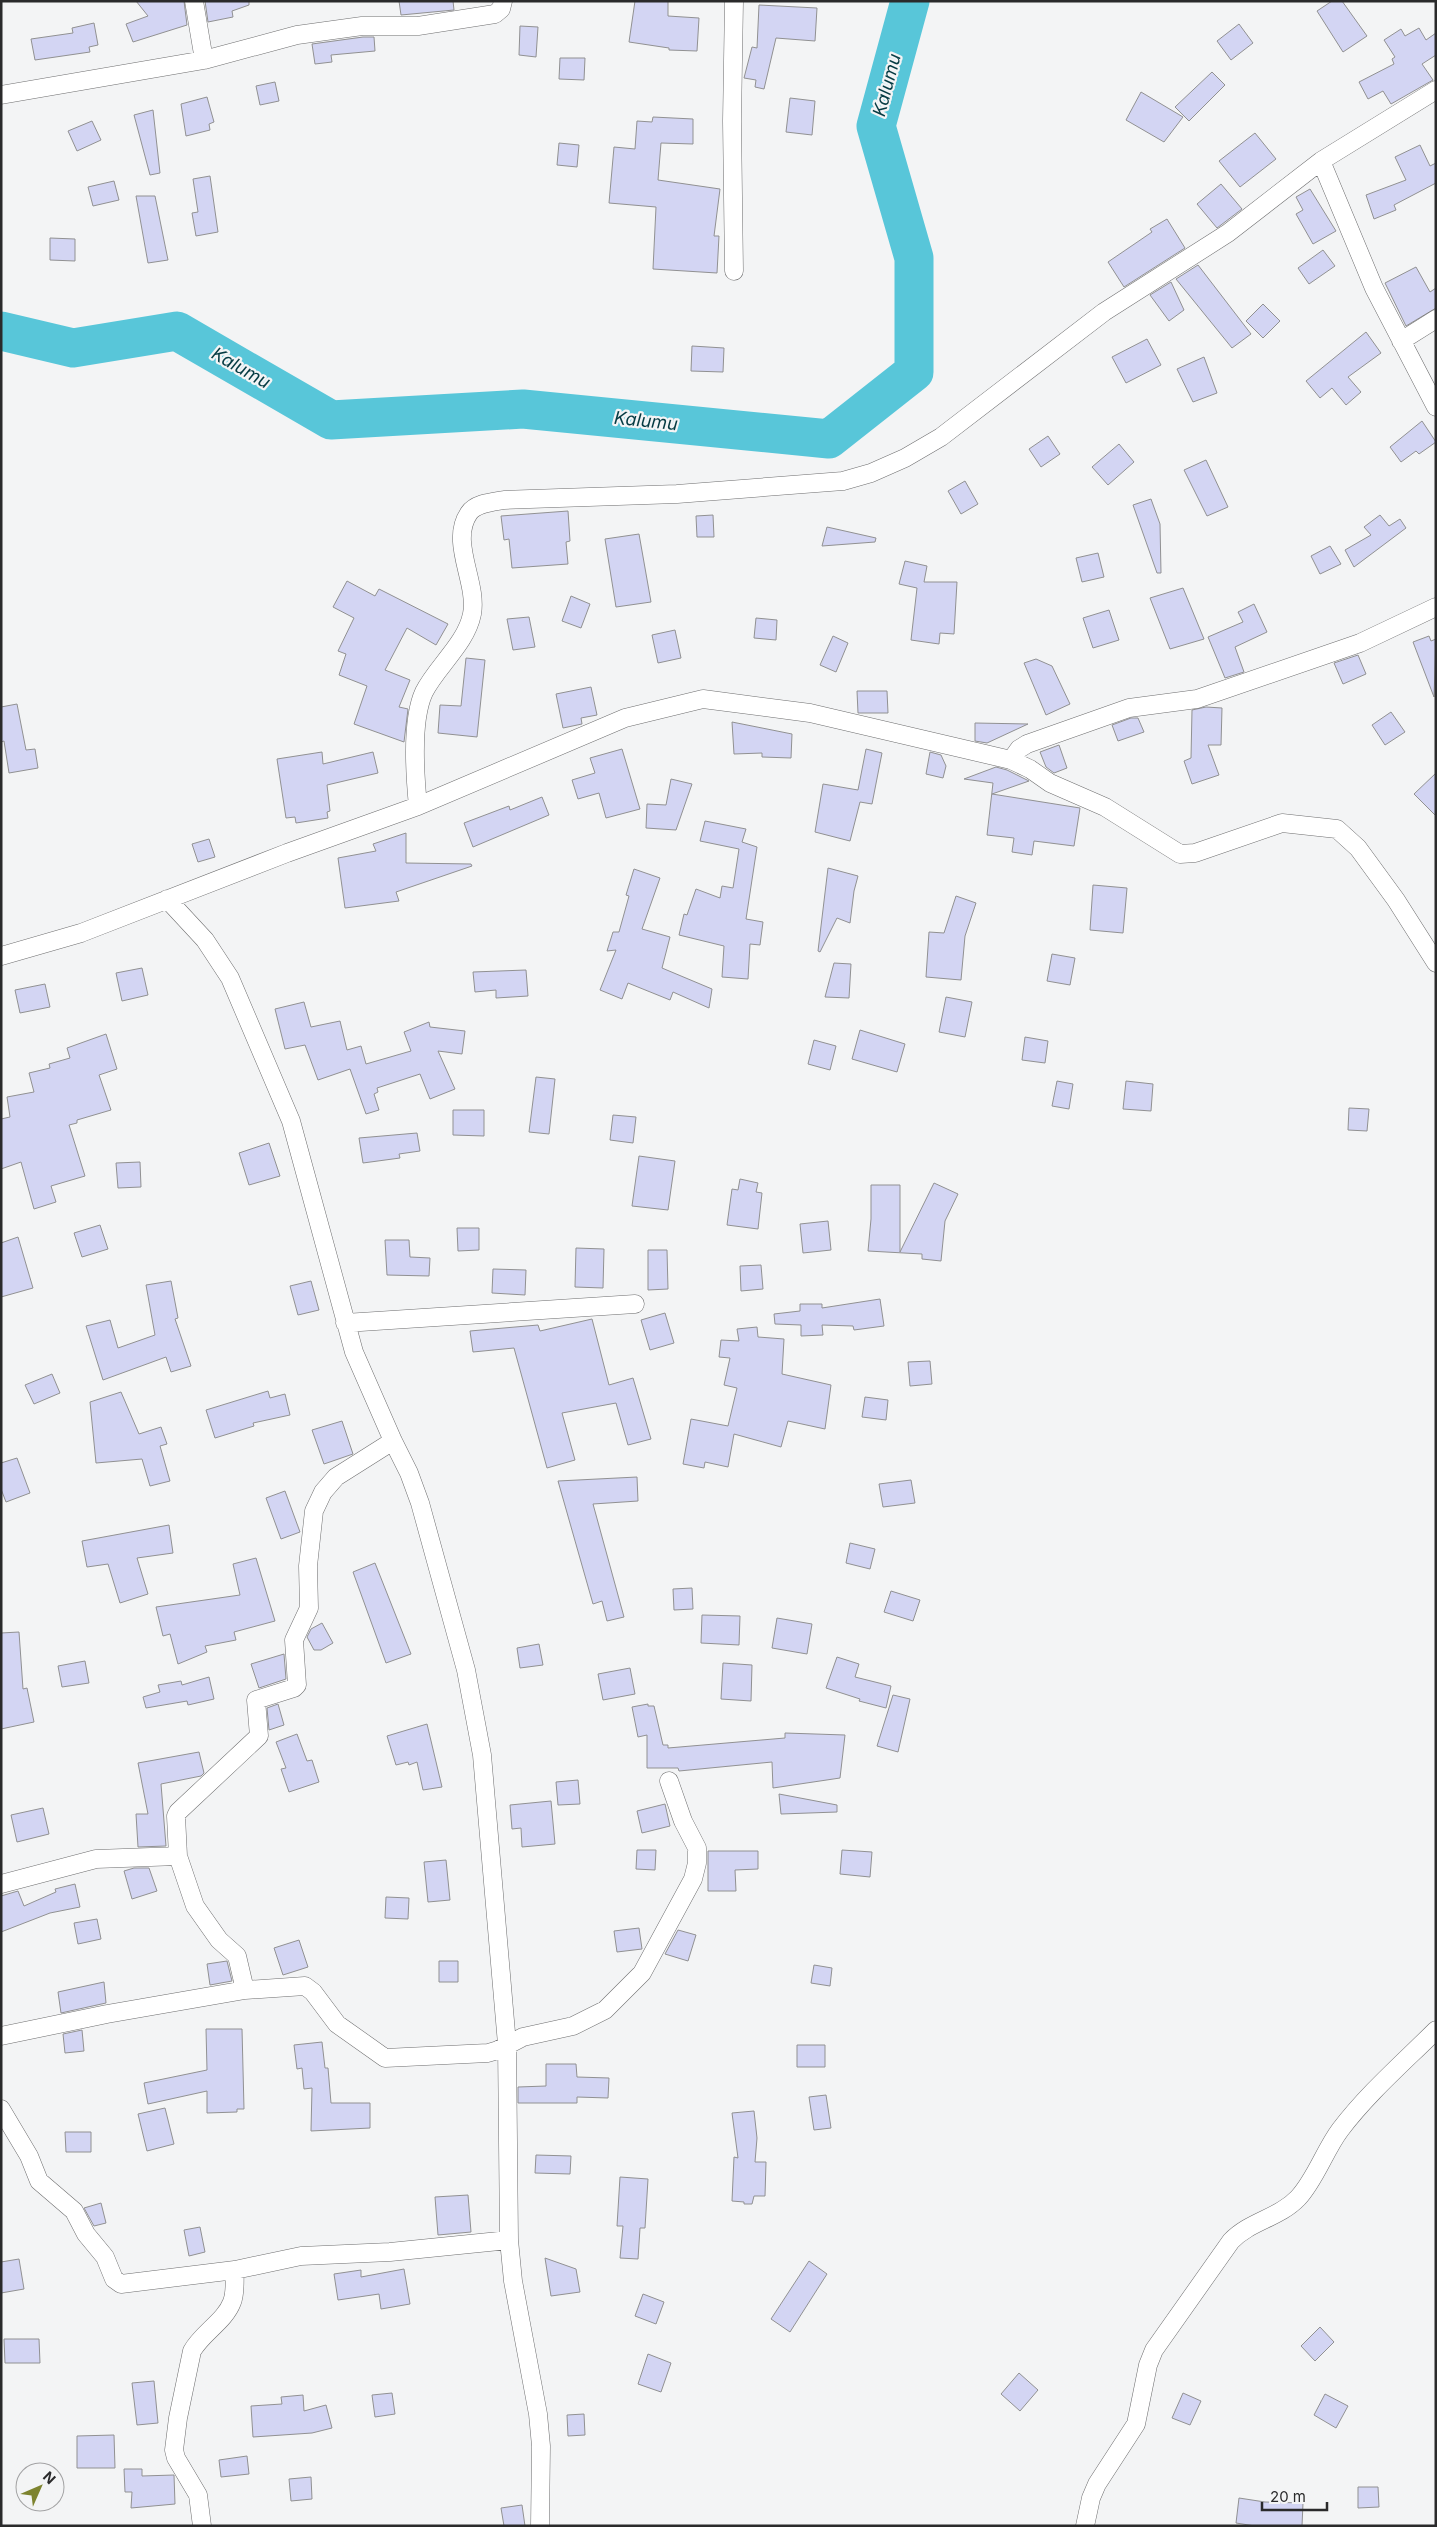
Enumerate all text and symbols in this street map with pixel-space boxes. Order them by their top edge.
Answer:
water label: Kalumu [868,51,905,118]
water label: Kalumu [208,343,274,393]
water label: Kalumu [613,407,679,434]
north arrow [15,2462,65,2512]
text: N [40,2468,59,2487]
scale bar [1262,2480,1327,2512]
text: 20 m [1270,2487,1306,2506]

